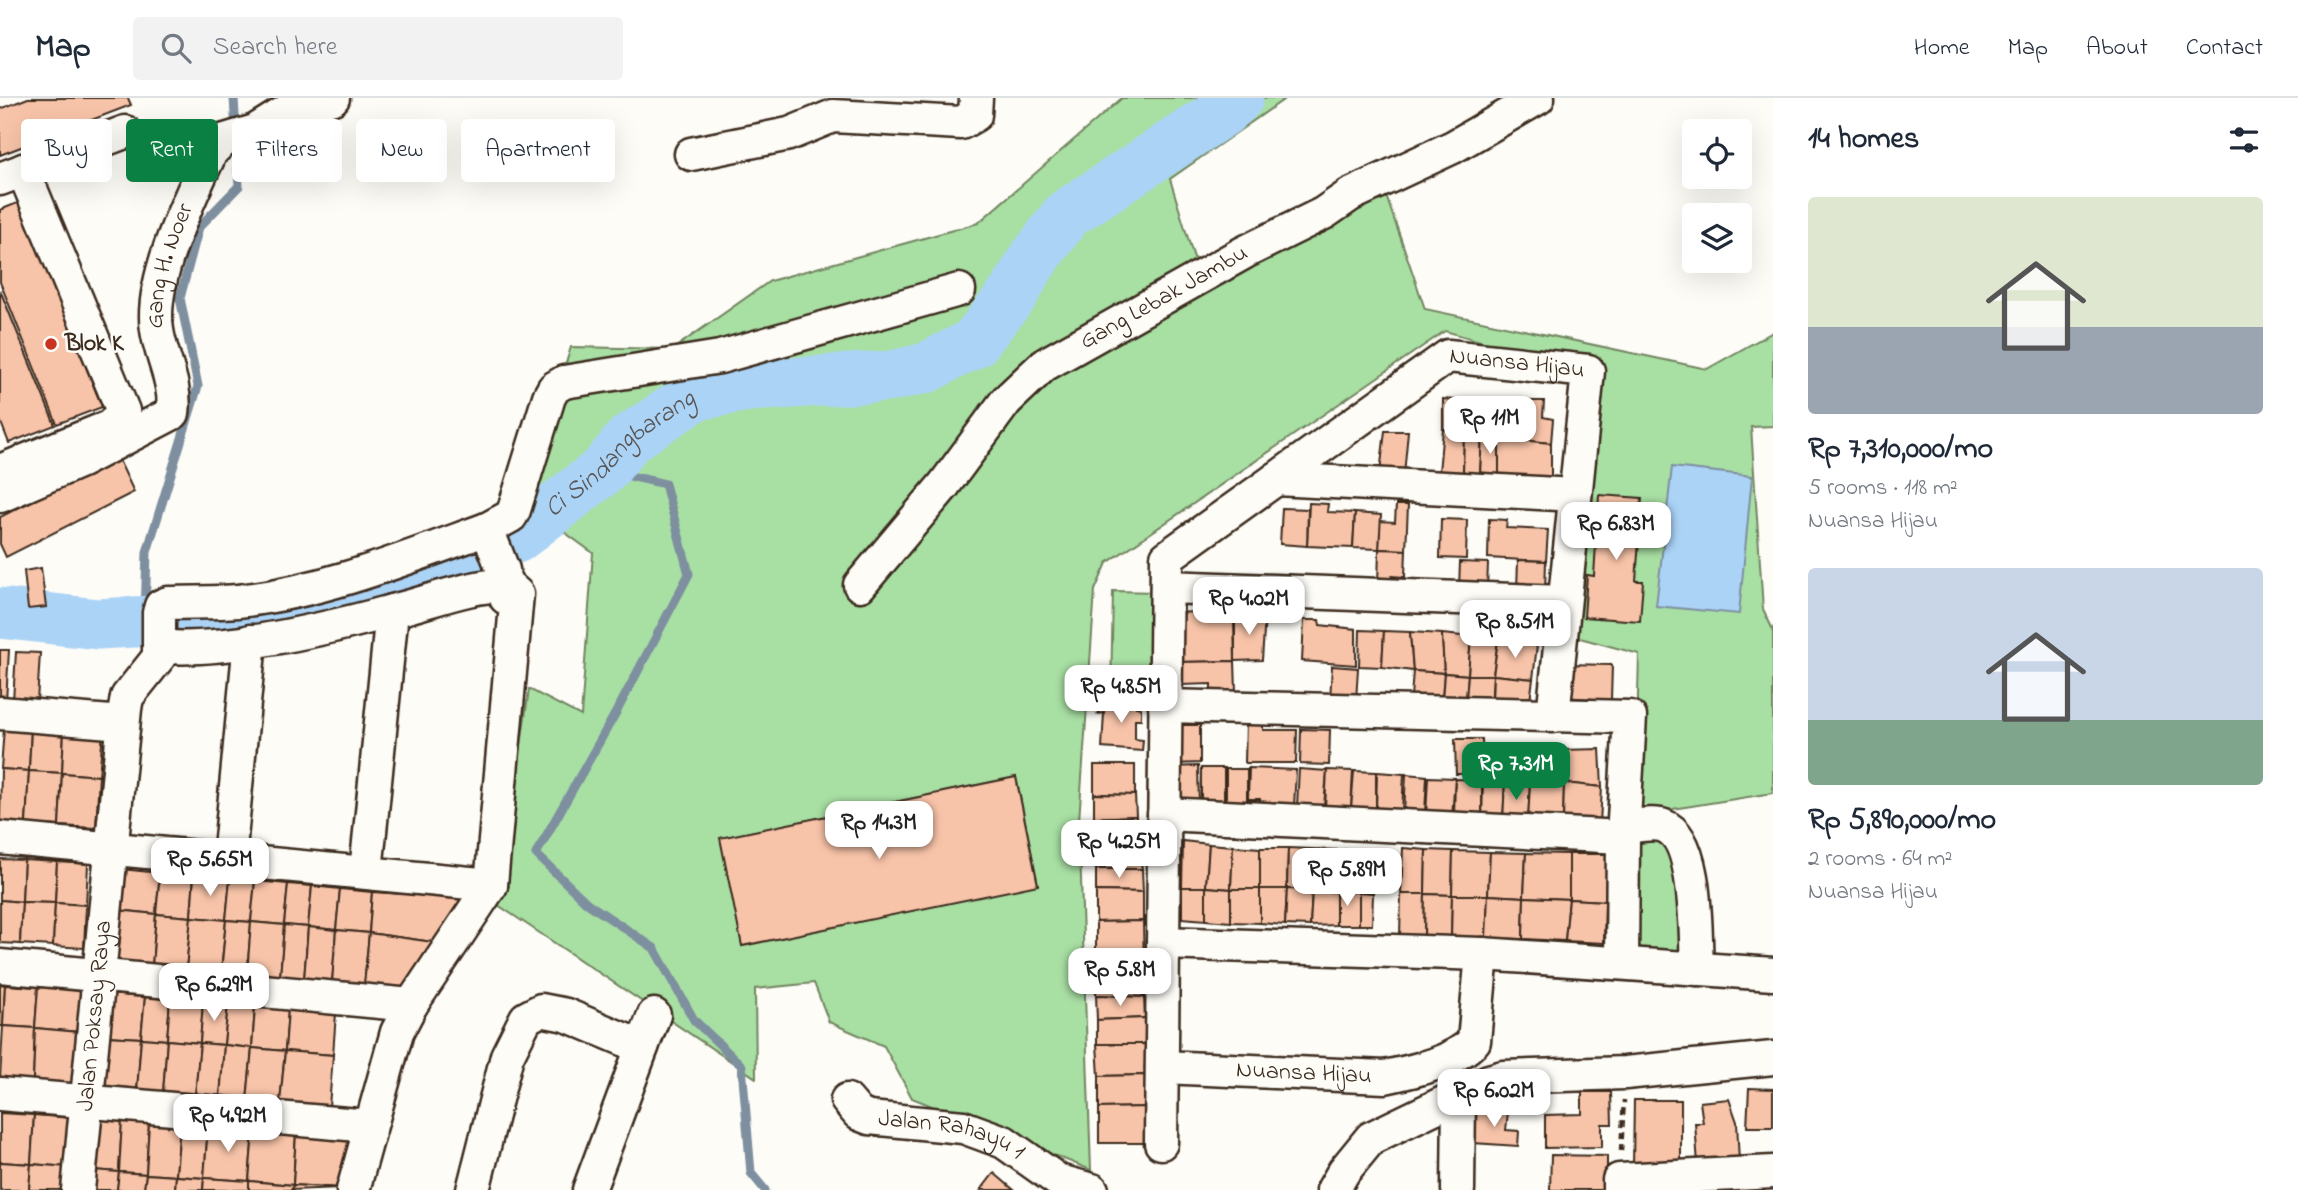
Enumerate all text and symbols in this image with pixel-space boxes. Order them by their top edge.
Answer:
search box [133,17,623,80]
text: Map [35,24,91,72]
icon: search [157,29,195,67]
text: Search here [213,29,337,67]
text: Home [1914,31,1970,66]
text: Map [2008,31,2048,66]
text: About [2086,31,2148,66]
text: Contact [2186,31,2263,66]
text: 14 homes [1808,118,1919,162]
chip: Buy [21,119,112,182]
chip: Rent [126,119,218,182]
chip: Filters [232,119,342,182]
chip: New [356,119,447,182]
chip: Apartment [461,119,615,182]
map controls [1682,119,1752,273]
button: locate [1682,119,1752,189]
icon: filters [2225,121,2263,159]
street label: Gang H. Noer [138,197,203,329]
button: layers [1682,203,1752,273]
street label: Gang Lebak Jambu [1073,236,1255,359]
icon: home [1973,243,2099,369]
place label: Blok K [64,327,125,362]
marker: Blok K [43,336,59,352]
street label: Nuansa Hijau [1448,339,1586,388]
water label: Ci Sindangbarang [537,380,705,528]
pin: Rp 11M [1433,396,1547,456]
text: Rp 11M [1460,402,1520,435]
text: Rp 7,310,000/mo [1808,428,1993,472]
text: 5 rooms · 118 m² [1808,472,1958,505]
pin: Rp 6.83M [1544,503,1688,562]
text: Nuansa Hijau [1808,505,1938,538]
text: Rp 6.83M [1577,508,1655,541]
pin: Rp 4.02M [1177,578,1321,637]
text: Rp 4.02M [1209,583,1289,616]
pin: Rp 8.51M [1443,601,1587,660]
text: Rp 8.51M [1476,606,1554,639]
icon: home [1973,614,2099,740]
pin: Rp 4.85M [1049,666,1193,725]
text: Rp 4.85M [1081,671,1161,704]
pin: Rp 7.31M [1444,742,1588,802]
text: Rp 7.31M [1478,748,1554,781]
text: Rp 5,890,000/mo [1808,799,1996,843]
pin: Rp 14.3M [807,802,951,861]
text: Rp 14.3M [841,807,917,840]
pin: Rp 4.25M [1047,820,1191,880]
text: Rp 4.25M [1077,826,1161,859]
pin: Rp 5.65M [138,838,282,898]
text: 2 rooms · 64 m² [1808,843,1952,876]
text: Rp 5.65M [167,844,253,877]
pin: Rp 5.89M [1275,848,1419,908]
text: Rp 5.89M [1308,854,1386,887]
text: Nuansa Hijau [1808,876,1938,909]
street label: Jalan Poksay Raya [68,919,122,1113]
pin: Rp 5.8M [1055,948,1185,1008]
text: Rp 5.8M [1084,954,1156,987]
pin: Rp 6.29M [142,964,286,1023]
text: Rp 6.29M [175,969,253,1002]
street label: Nuansa Hijau [1235,1053,1372,1094]
pin: Rp 6.02M [1422,1070,1566,1129]
text: Rp 6.02M [1453,1075,1535,1108]
pin: Rp 4.92M [156,1094,300,1154]
text: Rp 4.92M [189,1100,267,1133]
street label: Jalan Rahayu 1 [877,1101,1032,1169]

